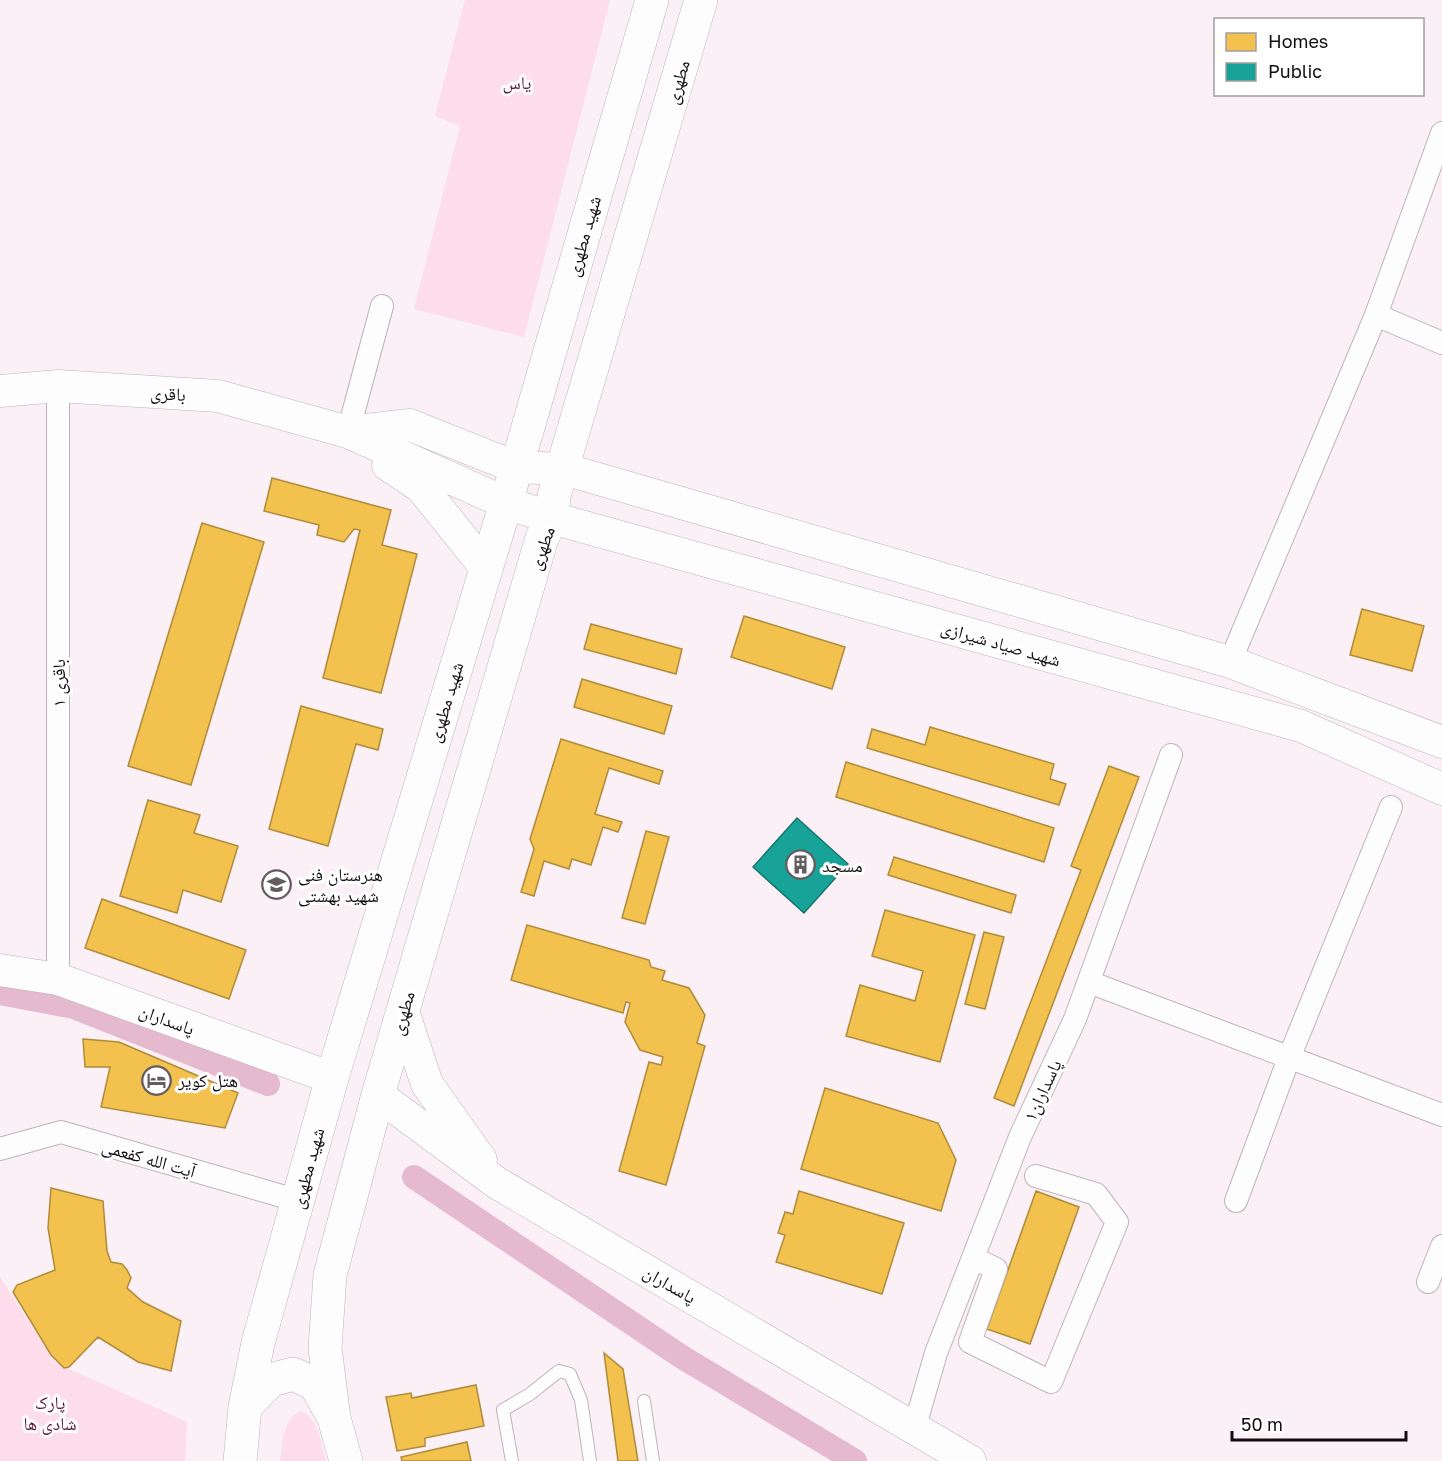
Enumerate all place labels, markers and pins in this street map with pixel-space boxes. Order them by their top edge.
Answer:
building icon: مسجد [785,849,817,881]
place label: مسجد [822,854,863,876]
place label: هنرستان فنی شهید بهشتی [298,863,383,907]
school or university icon: هنرستان فنی شهید بهشتی [261,868,293,900]
hotel icon: هتل کویر [141,1064,173,1096]
place label: هتل کویر [177,1069,238,1092]

